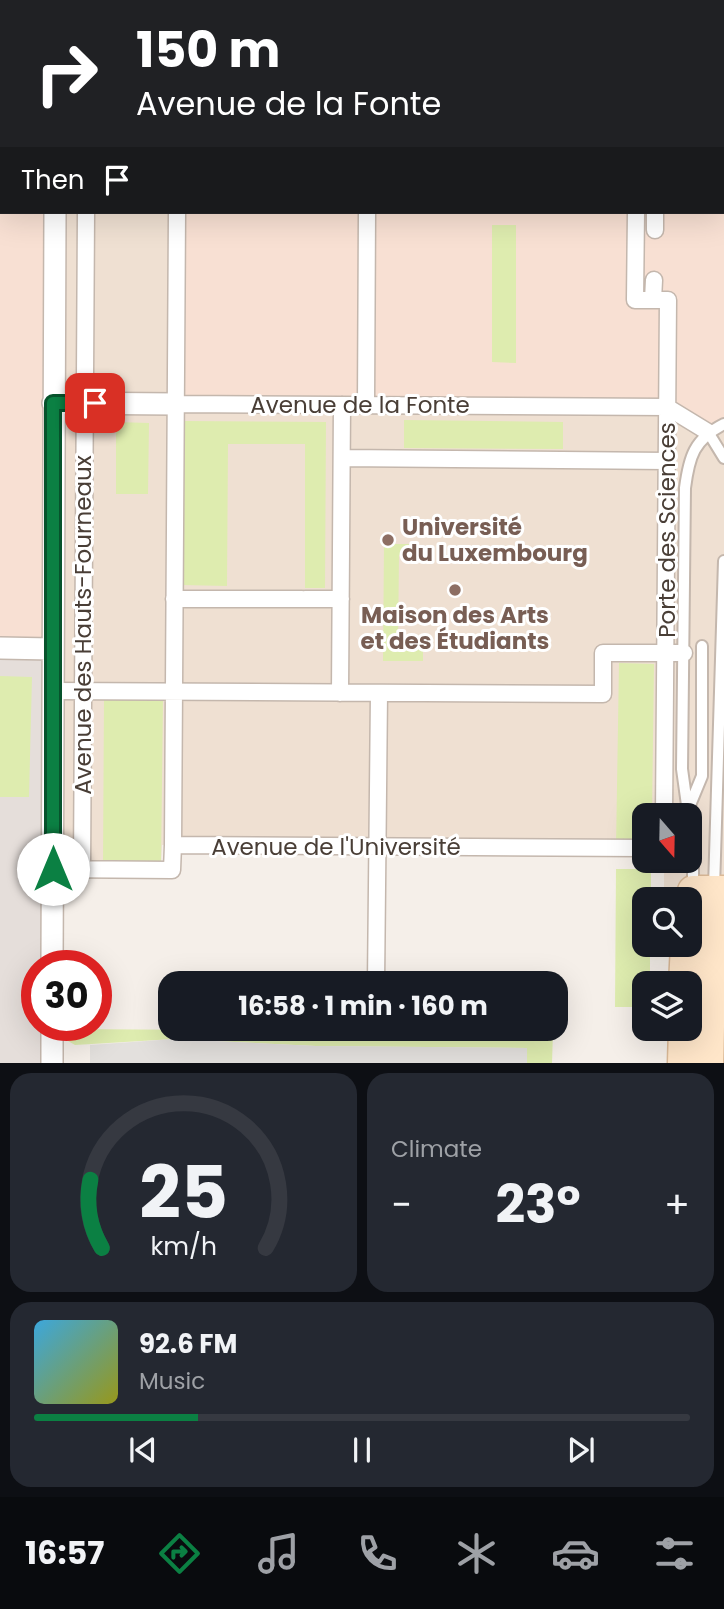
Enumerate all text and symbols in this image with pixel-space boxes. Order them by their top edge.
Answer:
text: 150 m [136,16,281,84]
icon: right [21,28,112,119]
text: Avenue de la Fonte [136,81,441,126]
icon: arrive [98,161,136,199]
text: Then [21,162,84,198]
pin [65,373,125,433]
icon: arrive [76,384,114,422]
street label: Avenue de la Fonte [250,389,470,421]
street label: Porte des Sciences [651,422,683,638]
street label: Avenue des Hauts-Fourneaux [67,455,99,795]
place label: Université du Luxembourg [402,511,588,569]
marker: Université du Luxembourg [380,532,396,548]
marker: Maison des Arts et des Étudiants [447,582,463,598]
place label: Maison des Arts et des Étudiants [361,599,549,657]
north arrow [632,803,702,873]
map controls [632,803,702,1041]
street label: Avenue de l'Université [211,831,461,863]
position arrow [16,832,90,906]
button: search [632,887,702,957]
speed limit sign: 30 [21,950,112,1041]
button: layers [632,971,702,1041]
text: 16:58 · 1 min · 160 m [238,988,488,1024]
text: Climate [391,1133,482,1165]
text: 25 [139,1143,228,1244]
text: 23° [495,1168,581,1241]
text: − [391,1178,412,1231]
text: + [664,1178,690,1231]
text: km/h [150,1229,217,1264]
text: 92.6 FM [139,1326,237,1362]
text: Music [139,1365,205,1397]
icon: previous [124,1431,162,1469]
icon: pause [343,1431,381,1469]
icon: next [562,1431,600,1469]
icon: directions [155,1529,204,1578]
icon: music [254,1529,303,1578]
icon: phone [353,1529,402,1578]
icon: climate [452,1529,501,1578]
icon: car [551,1529,600,1578]
icon: filters [650,1529,699,1578]
text: 16:57 [25,1530,104,1575]

